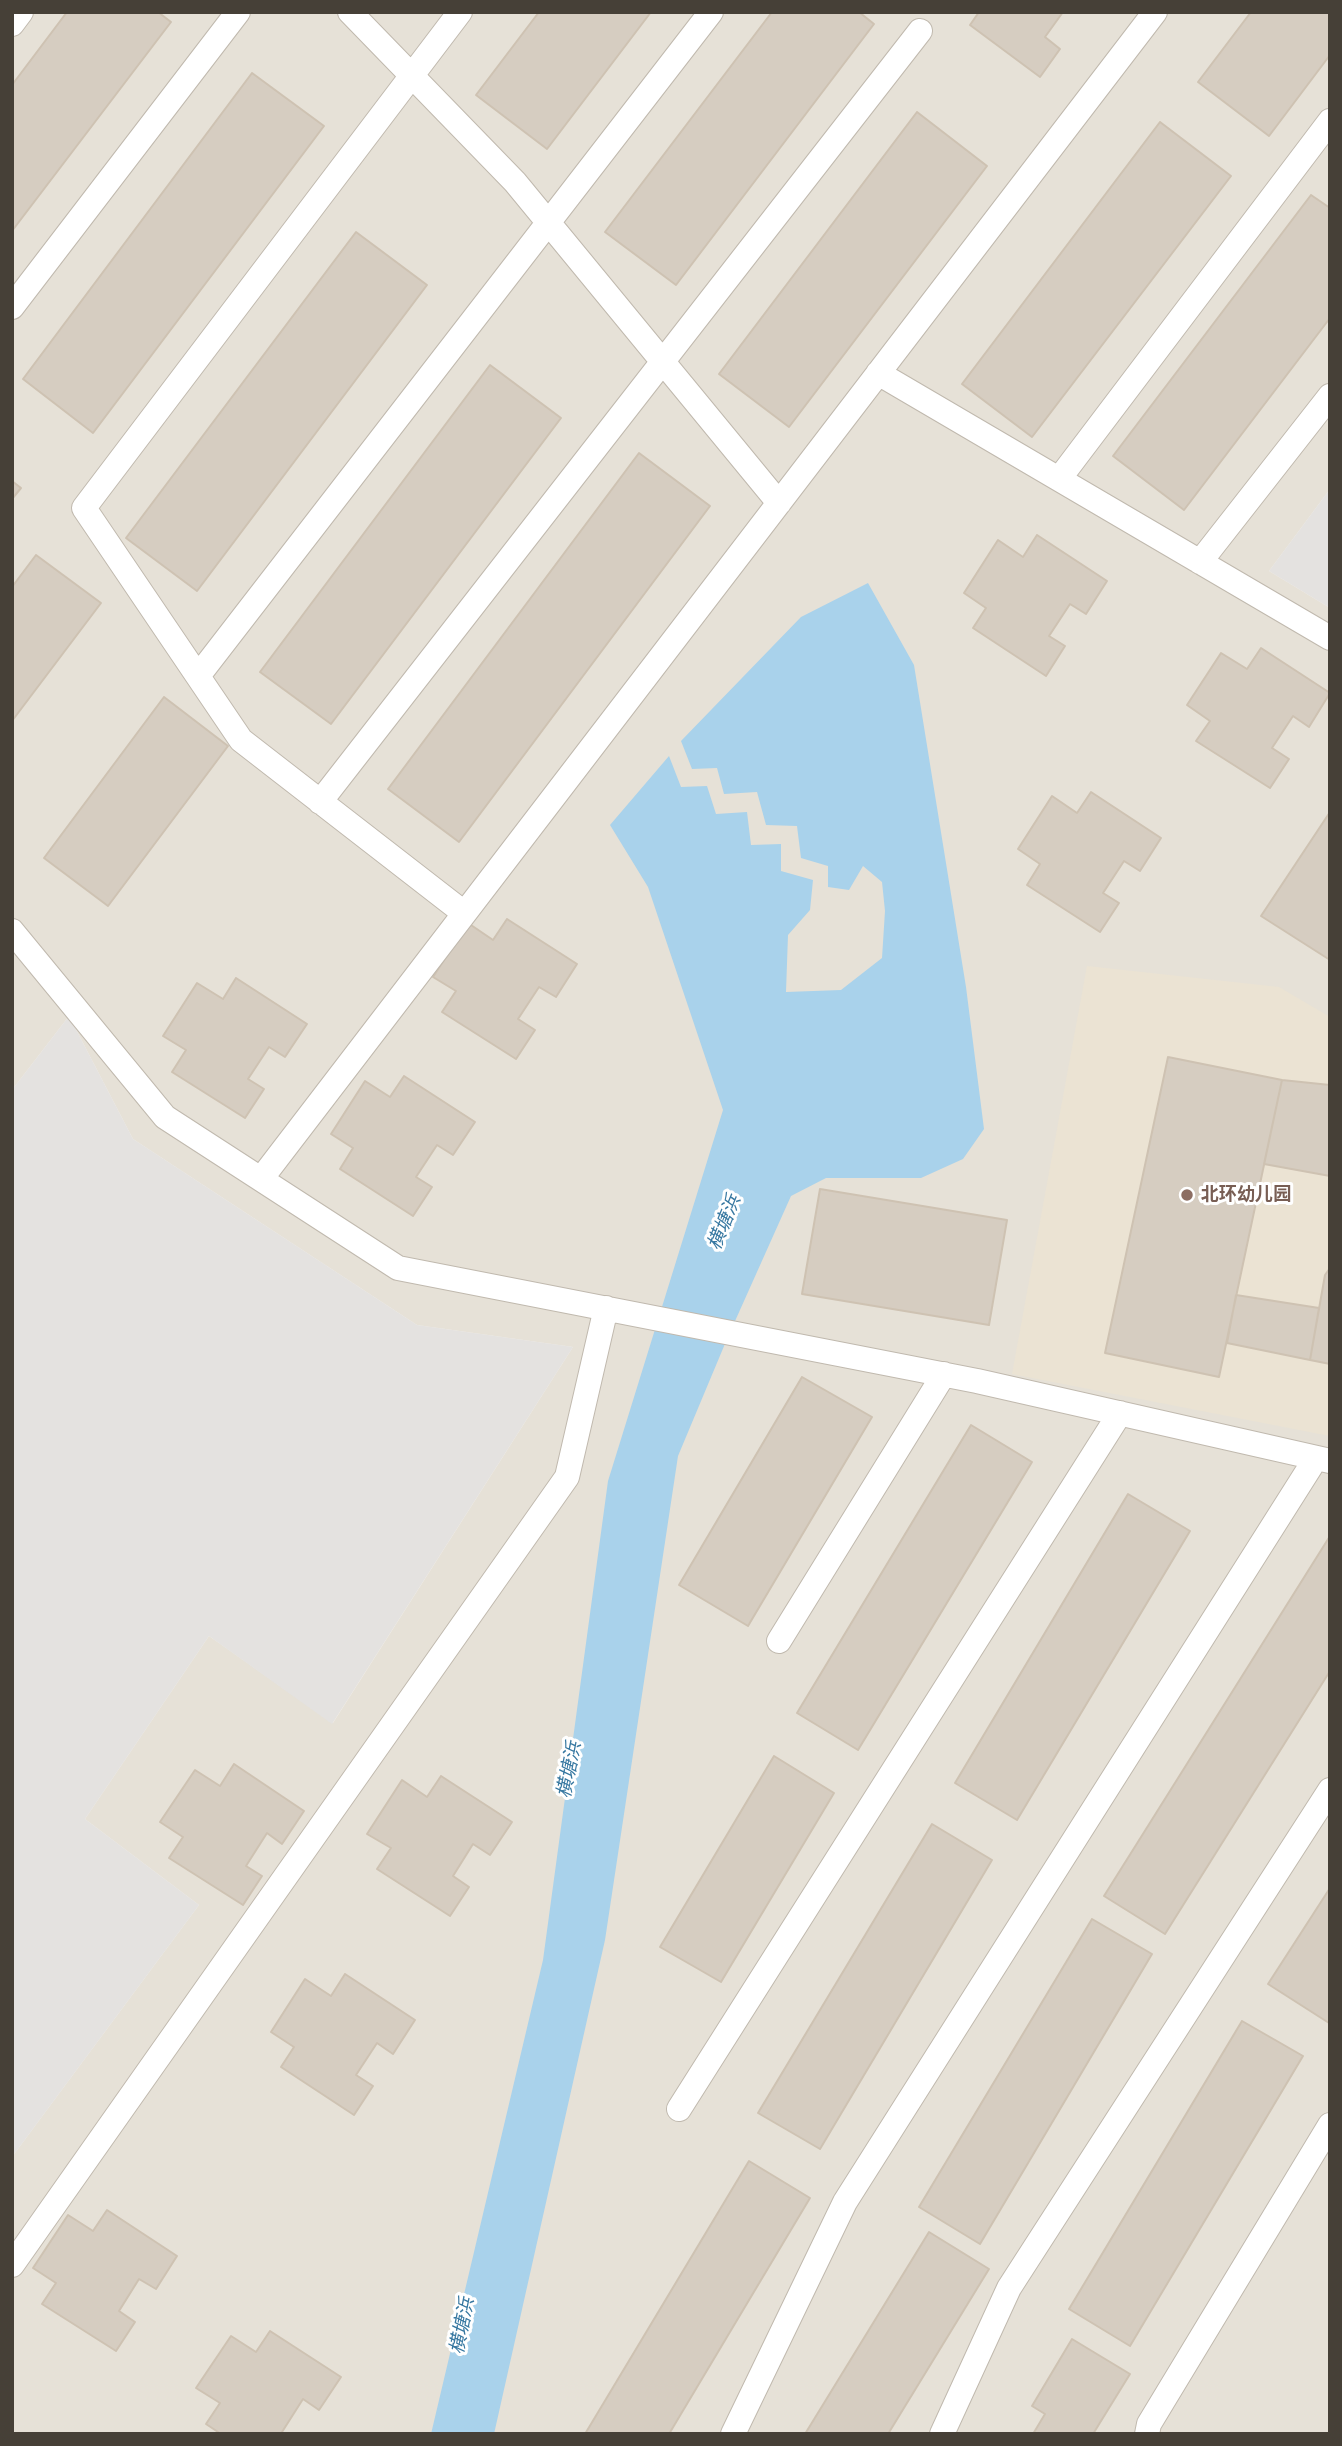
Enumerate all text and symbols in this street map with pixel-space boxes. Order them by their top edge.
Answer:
place label: 北环幼儿园 [1201,1184,1291,1206]
marker: 北环幼儿园 [1179,1187,1195,1203]
water label: 横塘浜 [704,1192,746,1254]
water label: 横塘浜 [553,1740,587,1800]
water label: 横塘浜 [446,2296,480,2356]

